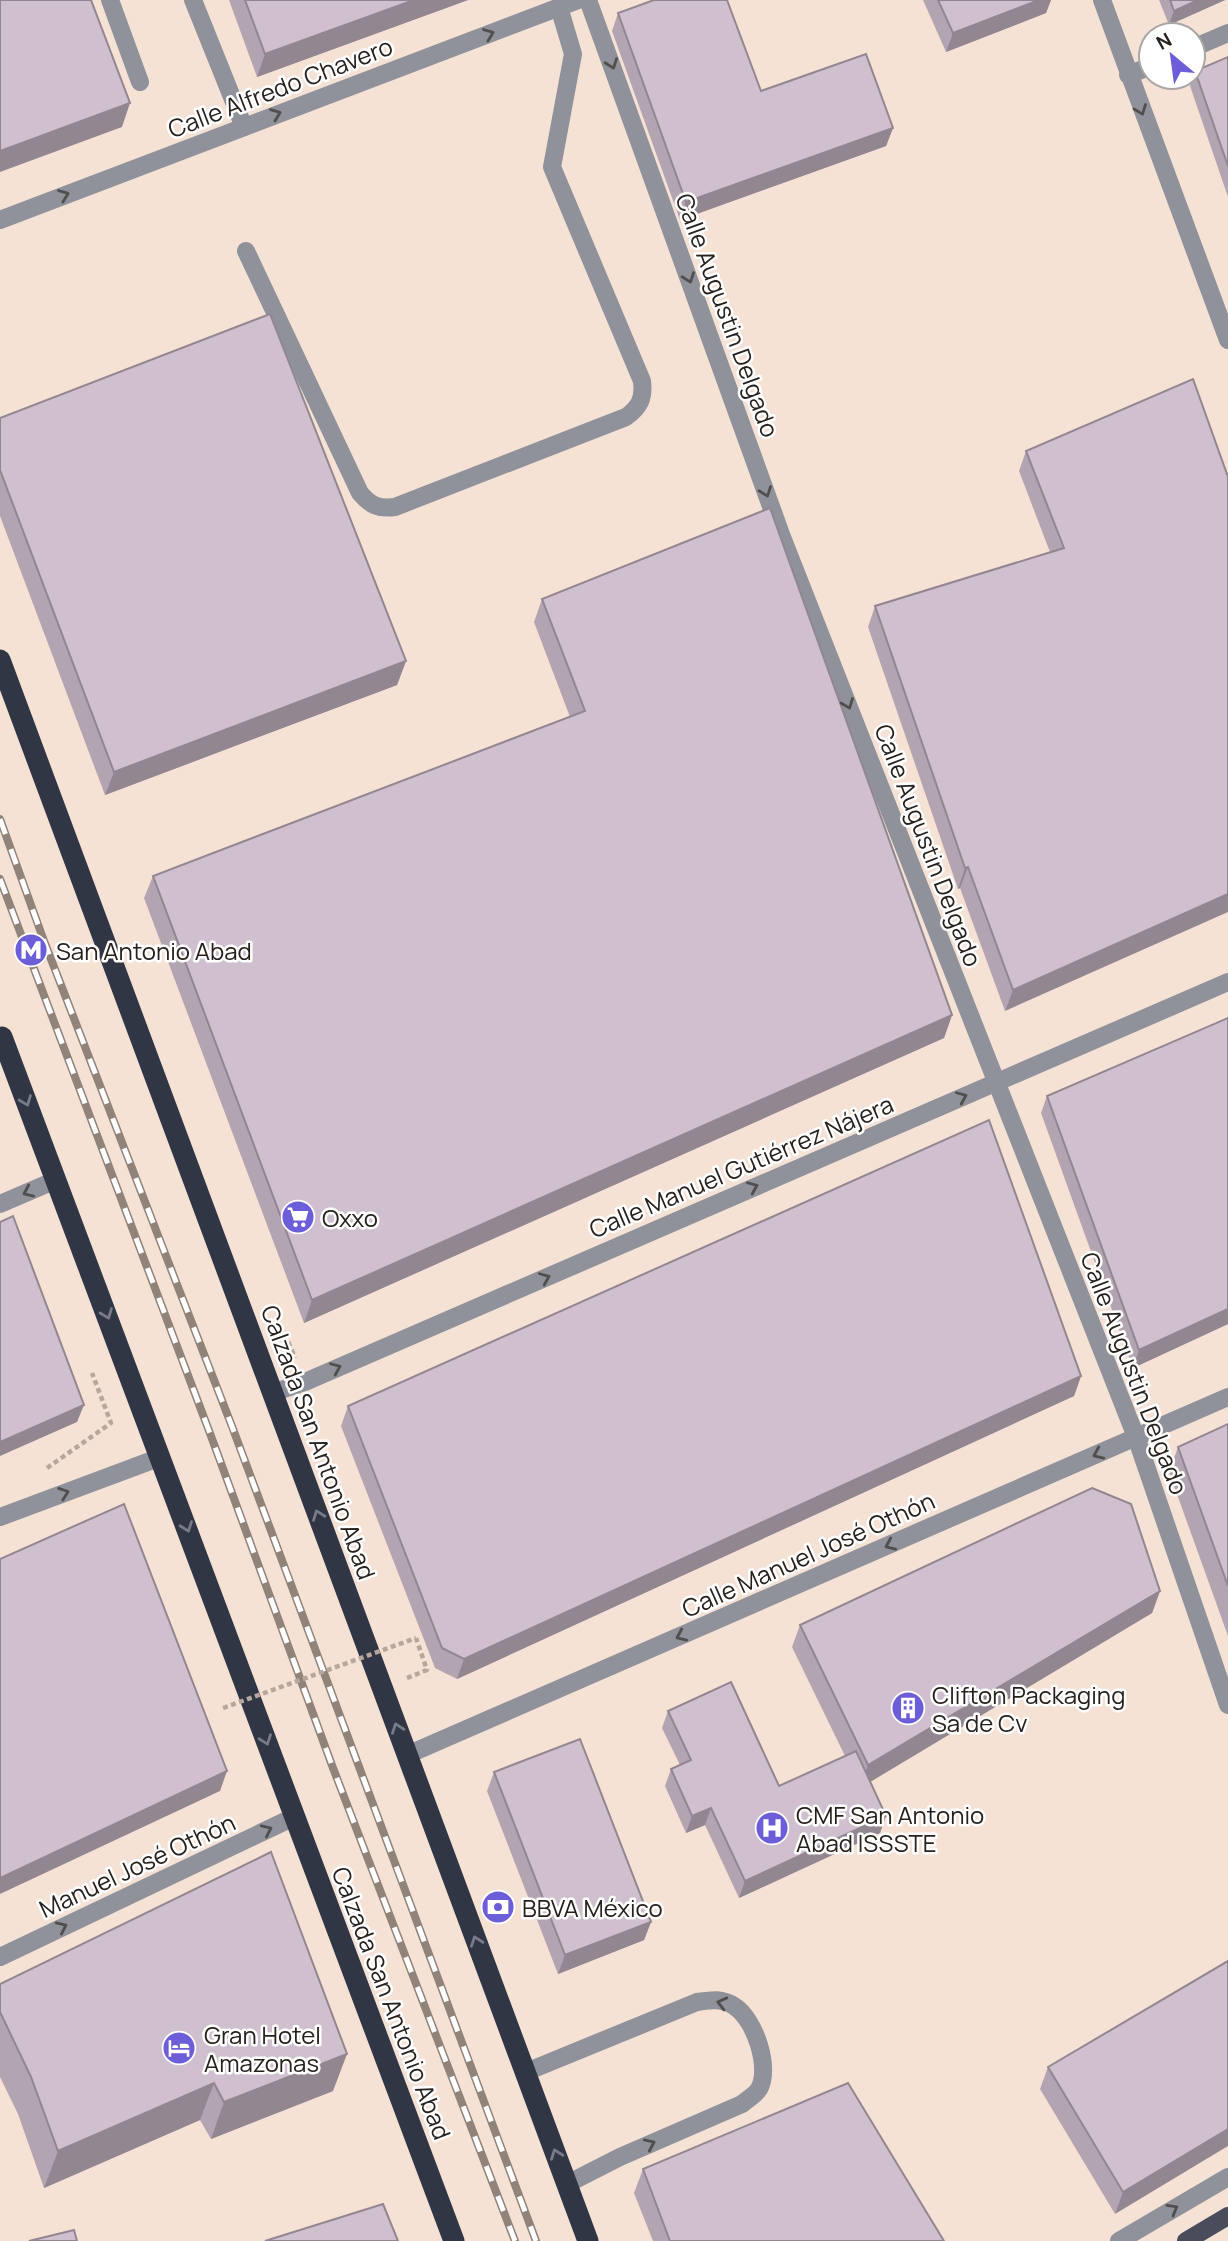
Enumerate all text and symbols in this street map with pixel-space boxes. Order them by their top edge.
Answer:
north arrow [1137,21,1207,91]
text: N [1151,26,1176,56]
one-way arrow [483,28,495,42]
street label: Calle Alfredo Chavero [163,29,397,145]
one-way arrow [603,58,617,70]
one-way arrow [1133,104,1147,116]
one-way arrow [270,109,282,123]
street label: Calle Augustin Delgado [669,189,787,441]
one-way arrow [57,190,69,204]
one-way arrow [681,272,695,284]
one-way arrow [758,486,772,498]
one-way arrow [840,698,854,710]
street label: Calle Augustin Delgado [868,719,990,971]
metro station icon: San Antonio Abad [12,931,50,969]
place label: San Antonio Abad [56,934,252,967]
street label: Calle Manuel Gutiérrez Nájera [584,1087,898,1245]
one-way arrow [955,1091,967,1105]
one-way arrow [18,1095,32,1107]
one-way arrow [746,1181,758,1195]
one-way arrow [23,1184,35,1198]
supermarket icon: Oxxo [279,1198,317,1236]
place label: Oxxo [322,1201,378,1234]
street label: Calle Augustin Delgado [1074,1247,1196,1499]
one-way arrow [537,1272,550,1286]
street label: Calzada San Antonio Abad [254,1300,384,1584]
one-way arrow [98,1307,112,1319]
one-way arrow [329,1362,341,1376]
one-way arrow [1093,1446,1105,1460]
street label: Calle Manuel José Othón [676,1483,940,1625]
one-way arrow [57,1487,69,1501]
one-way arrow [312,1509,326,1521]
one-way arrow [179,1520,193,1532]
one-way arrow [884,1537,897,1551]
one-way arrow [676,1628,688,1642]
place label: Clifton Packaging Sa de Cv [932,1678,1125,1739]
building icon: Clifton Packaging Sa de Cv [889,1689,927,1727]
one-way arrow [391,1722,405,1734]
one-way arrow [257,1734,271,1746]
place label: CMF San Antonio Abad ISSSTE [796,1798,984,1859]
street label: Manuel José Othón [34,1805,240,1925]
hospital icon: CMF San Antonio Abad ISSSTE [753,1809,791,1847]
one-way arrow [260,1824,272,1838]
street label: Calzada San Antonio Abad [325,1862,459,2144]
bank icon: BBVA México [479,1888,517,1926]
place label: BBVA México [522,1891,663,1924]
one-way arrow [55,1922,67,1936]
one-way arrow [471,1935,485,1947]
one-way arrow [717,1997,729,2011]
place label: Gran Hotel Amazonas [204,2018,321,2079]
hotel icon: Gran Hotel Amazonas [160,2029,198,2067]
one-way arrow [644,2138,656,2152]
one-way arrow [550,2149,564,2161]
one-way arrow [1166,2204,1179,2217]

